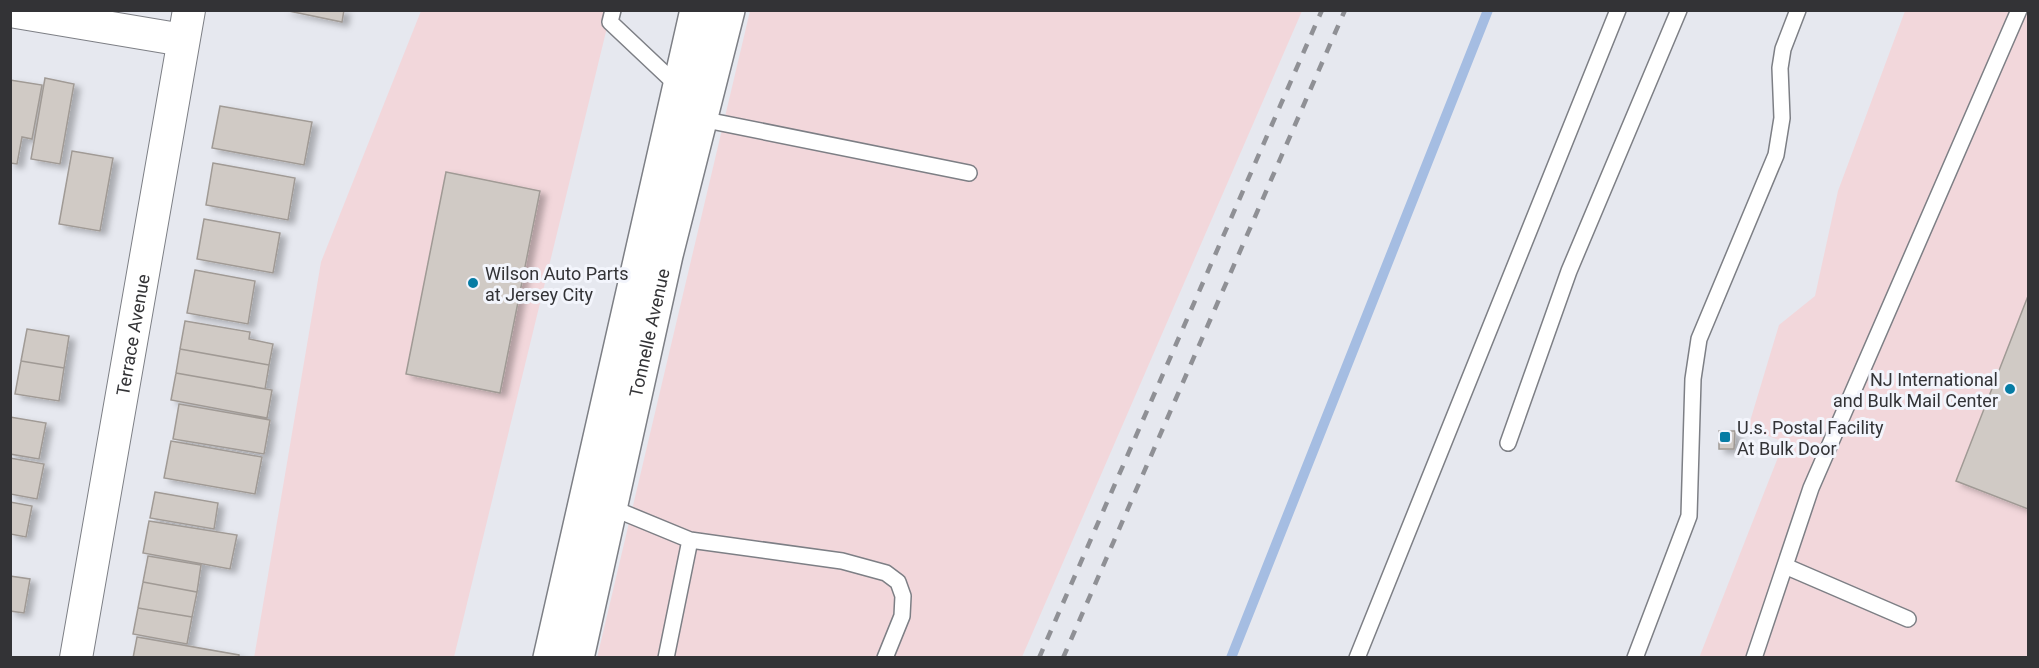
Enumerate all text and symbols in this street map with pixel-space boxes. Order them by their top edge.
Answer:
place label: Wilson Auto Parts at Jersey City [485,263,628,305]
street label: Tonnelle Avenue [624,266,673,399]
street label: Terrace Avenue [111,272,153,397]
marker: Wilson Auto Parts at Jersey City [466,276,480,290]
place label: NJ International and Bulk Mail Center [1833,369,1998,411]
marker: NJ International and Bulk Mail Center [2003,382,2017,396]
place label: U.s. Postal Facility At Bulk Door [1737,417,1884,459]
marker: U.s. Postal Facility At Bulk Door [1718,430,1732,444]

